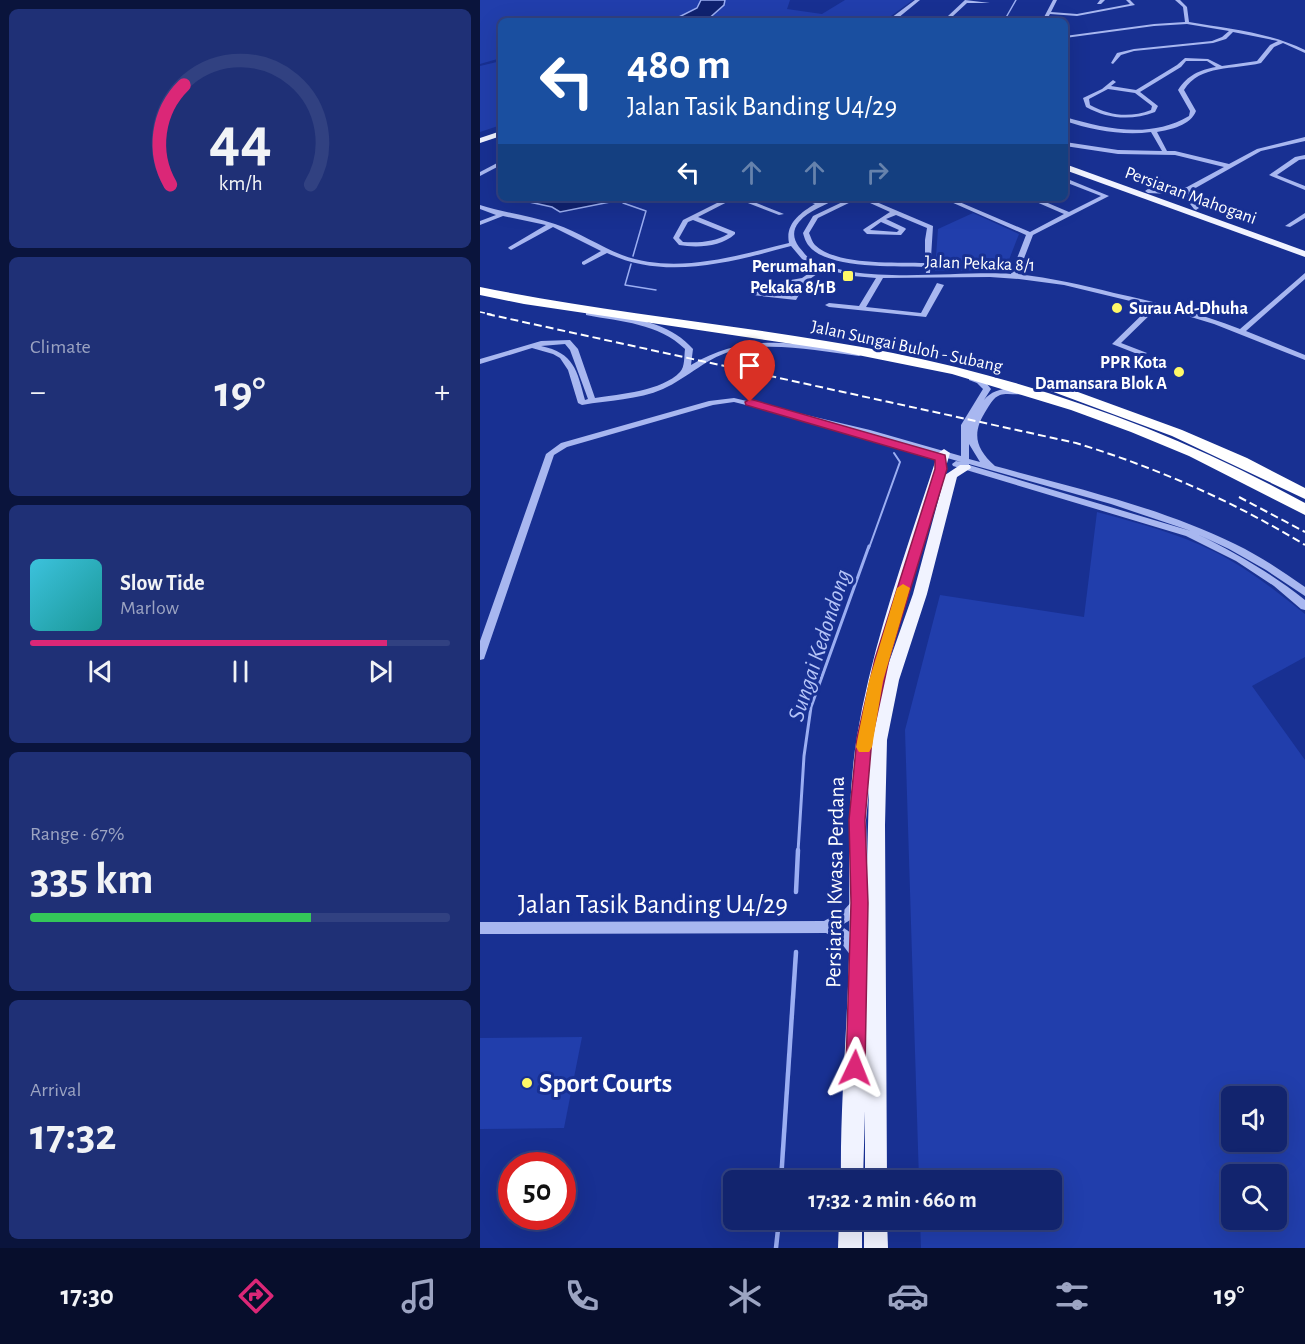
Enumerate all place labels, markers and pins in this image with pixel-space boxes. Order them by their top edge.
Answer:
place label: Perumahan Pekaka 8/1B [750,258,836,297]
marker: Perumahan Pekaka 8/1B [841,269,855,283]
place label: Surau Ad-Dhuha [1129,300,1248,318]
marker: Surau Ad-Dhuha [1110,301,1124,315]
pin [724,340,775,402]
place label: PPR Kota Damansara Blok A [1035,354,1167,393]
marker: PPR Kota Damansara Blok A [1172,365,1186,379]
place label: Sport Courts [539,1070,672,1097]
marker: Sport Courts [520,1076,534,1090]

